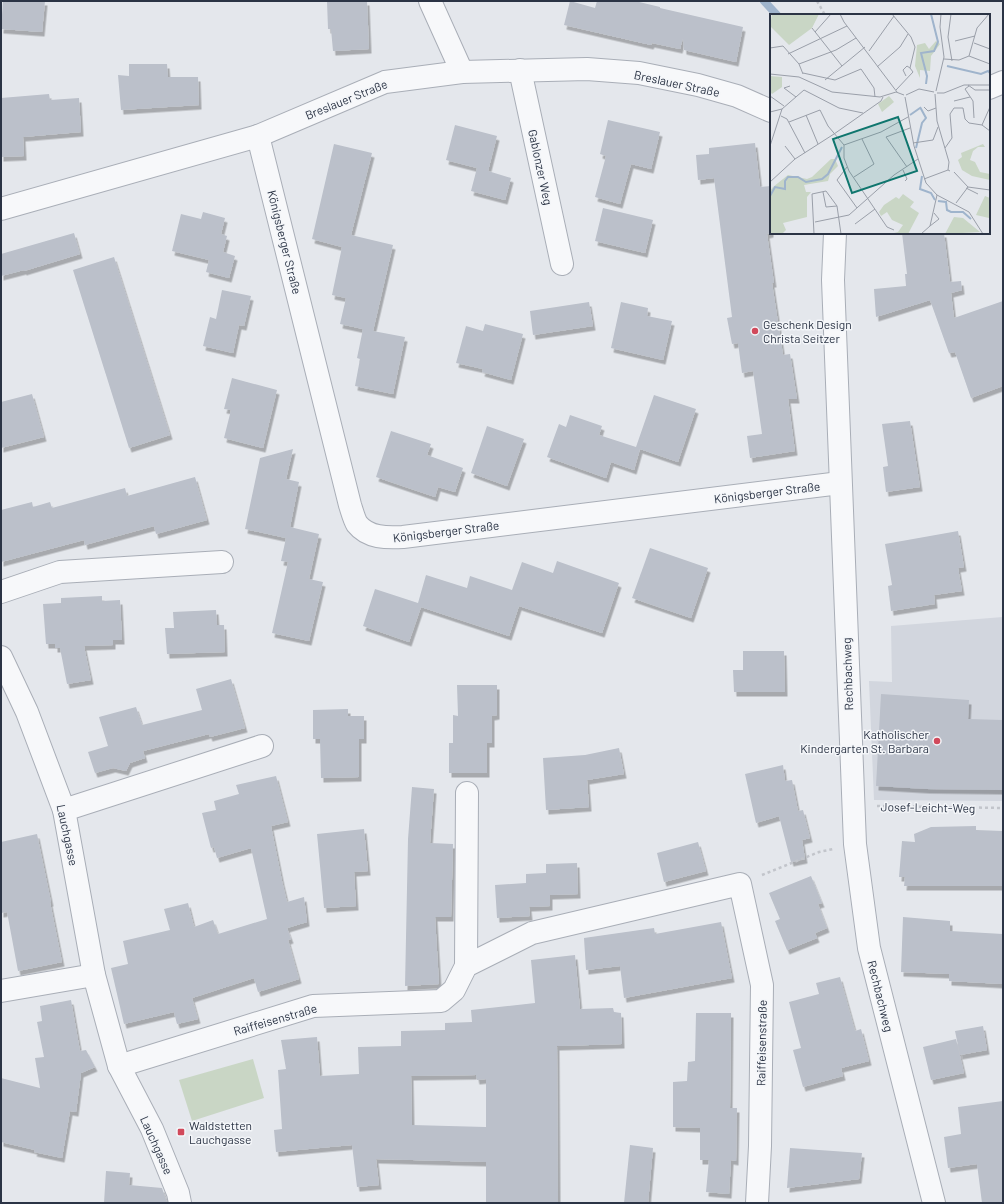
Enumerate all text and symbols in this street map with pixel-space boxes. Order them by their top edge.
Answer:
inset map [770,14,990,234]
street label: Breslauer Straße [633,67,721,99]
street label: Breslauer Straße [303,76,389,122]
street label: Gablonzer Weg [526,128,556,206]
street label: Königsberger Straße [265,188,305,296]
place label: Geschenk Design Christa Seitzer [763,317,852,345]
marker: Geschenk Design Christa Seitzer [750,326,760,336]
street label: Königsberger Straße [713,479,821,505]
street label: Königsberger Straße [392,518,500,544]
street label: Rechbachweg [839,637,855,711]
place label: Katholischer Kindergarten St. Barbara [800,727,930,755]
marker: Katholischer Kindergarten St. Barbara [932,736,942,746]
street label: Josef-Leicht-Weg [881,799,975,815]
street label: Lauchgasse [55,803,81,867]
street label: Rechbachweg [865,959,897,1033]
street label: Raiffeisenstraße [232,1000,318,1038]
street label: Raiffeisenstraße [753,1000,769,1086]
street label: Lauchgasse [138,1114,176,1176]
place label: Waldstetten Lauchgasse [189,1118,252,1146]
marker: Waldstetten Lauchgasse [176,1127,186,1137]

